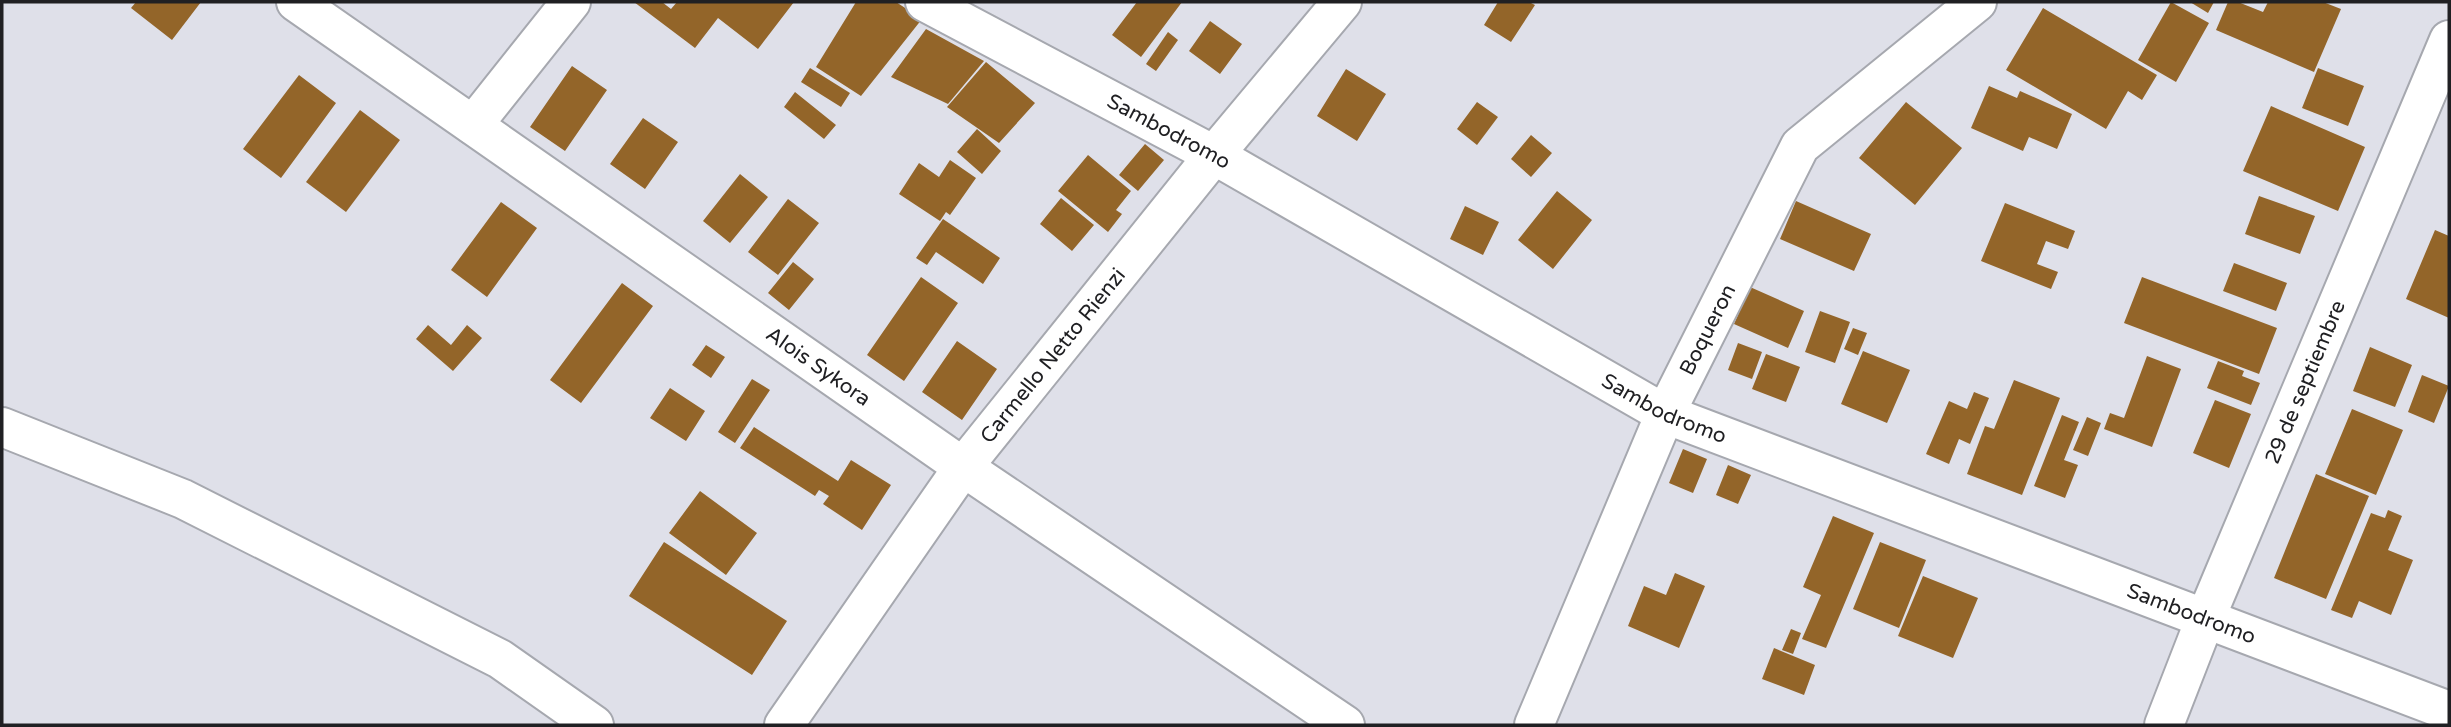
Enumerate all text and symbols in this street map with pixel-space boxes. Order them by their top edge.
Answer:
street label: Sambodromo [1103,88,1235,174]
street label: Carmello Netto Rienzi [975,263,1131,448]
street label: Boqueron [1674,280,1741,379]
street label: 29 de septiembre [2260,296,2351,467]
street label: Alois Sykora [761,321,876,411]
street label: Sambodromo [1597,368,1730,449]
street label: Sambodromo [2123,578,2259,649]

